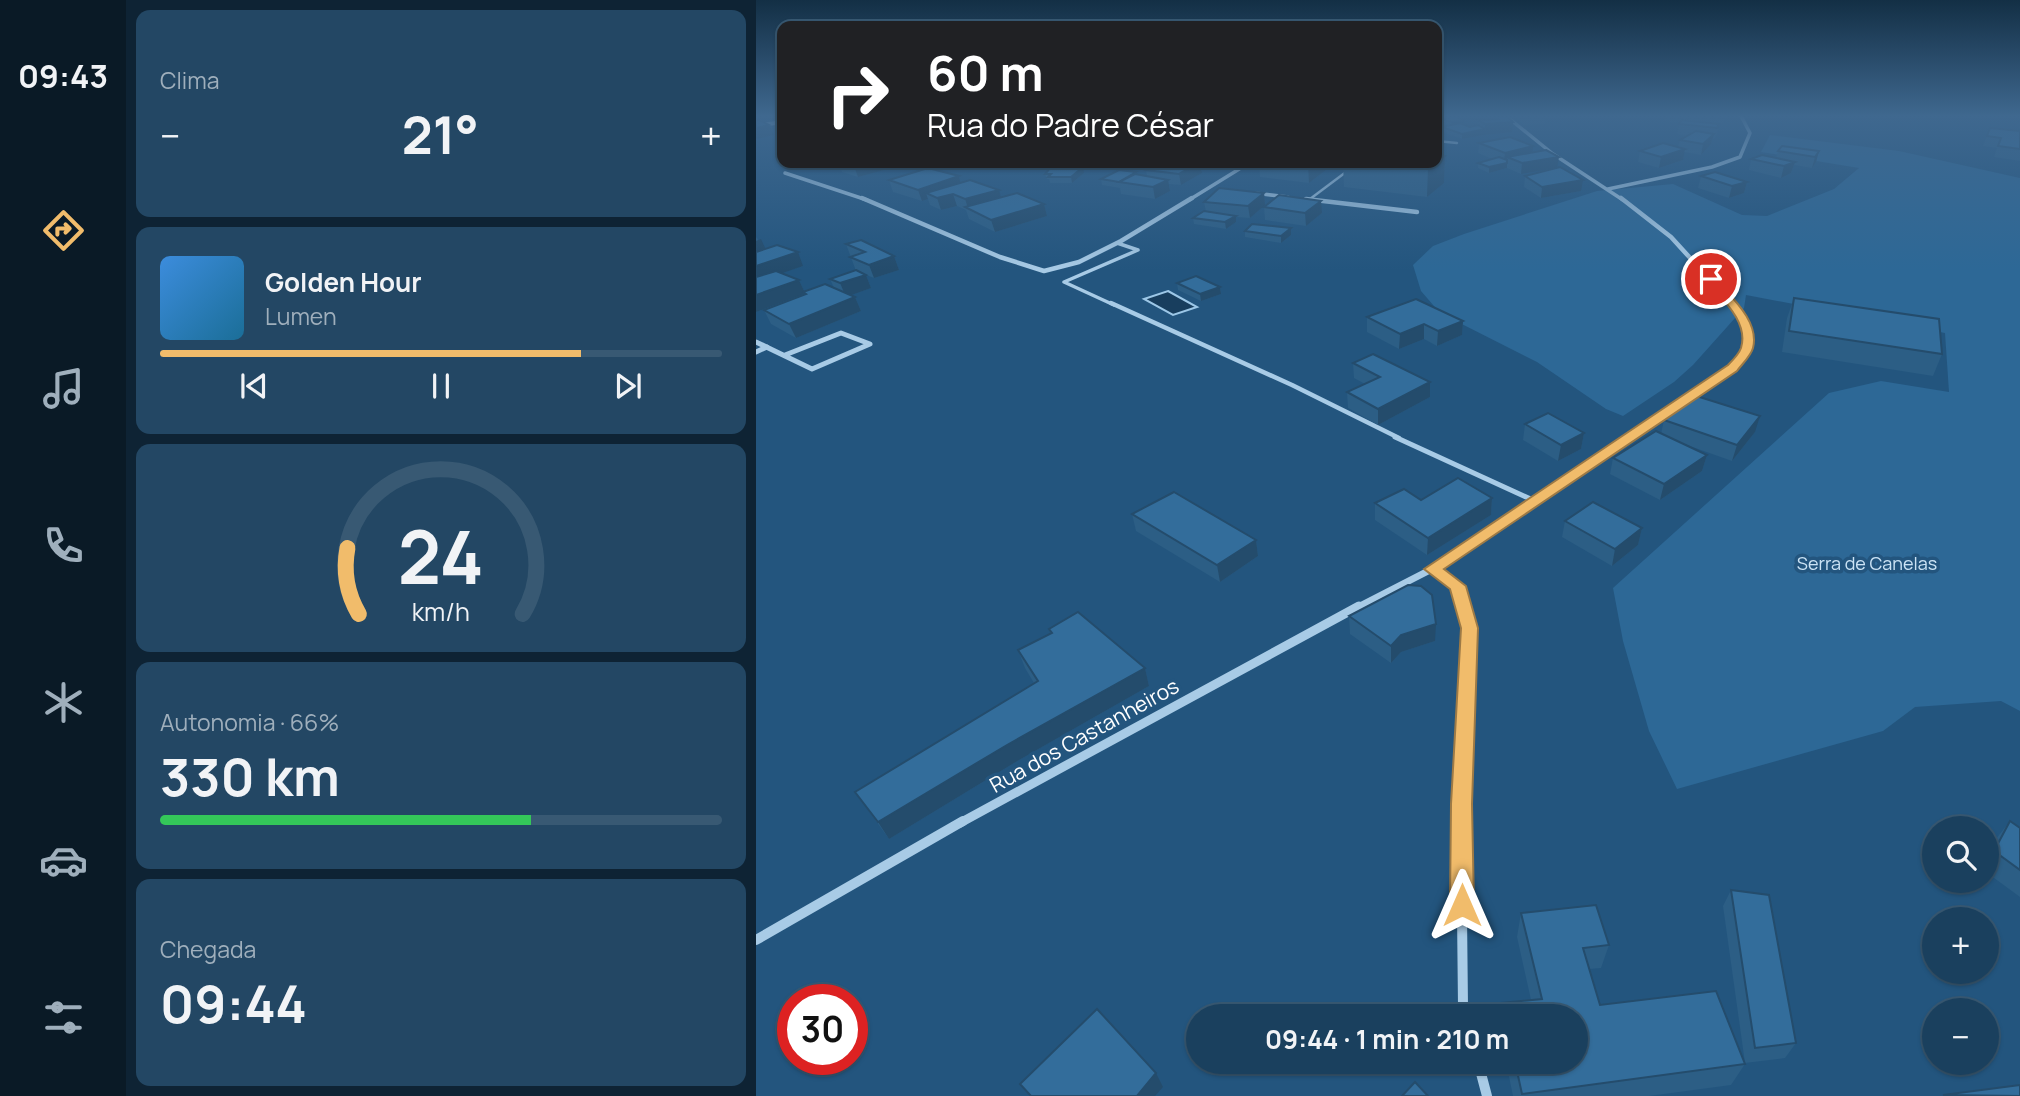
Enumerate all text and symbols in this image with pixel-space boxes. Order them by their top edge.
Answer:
text: 60 m [927,39,1044,106]
icon: right [812,49,903,140]
text: 09:43 [18,54,108,98]
text: Clima [160,64,219,96]
text: 21° [402,99,479,170]
text: Rua do Padre César [927,103,1214,147]
text: − [160,109,181,161]
text: + [700,109,722,161]
icon: directions [39,206,88,255]
pin [1681,249,1741,309]
icon: arrive [1692,260,1730,298]
text: Golden Hour [265,264,422,300]
text: Lumen [265,300,337,332]
icon: music [39,364,88,413]
icon: previous [235,367,273,405]
icon: pause [422,367,460,405]
icon: next [609,367,647,405]
text: 24 [398,506,484,606]
icon: phone [39,521,88,570]
park label: Serra de Canelas [1797,551,1937,575]
text: km/h [412,594,470,629]
street label: Rua dos Castanheiros [984,671,1184,799]
icon: climate [39,678,88,727]
text: Autonomia · 66% [160,706,339,738]
text: 330 km [160,741,340,812]
map controls [1922,816,1999,1075]
button: search [1922,816,1999,893]
icon: car [39,836,88,885]
position arrow [1425,868,1499,942]
button: + [1922,907,1999,984]
text: Chegada [160,933,256,965]
text: 09:44 [160,968,307,1039]
speed limit sign: 30 [777,984,868,1075]
icon: filters [39,993,88,1042]
button: − [1922,998,1999,1075]
text: 09:44 · 1 min · 210 m [1265,1021,1509,1057]

